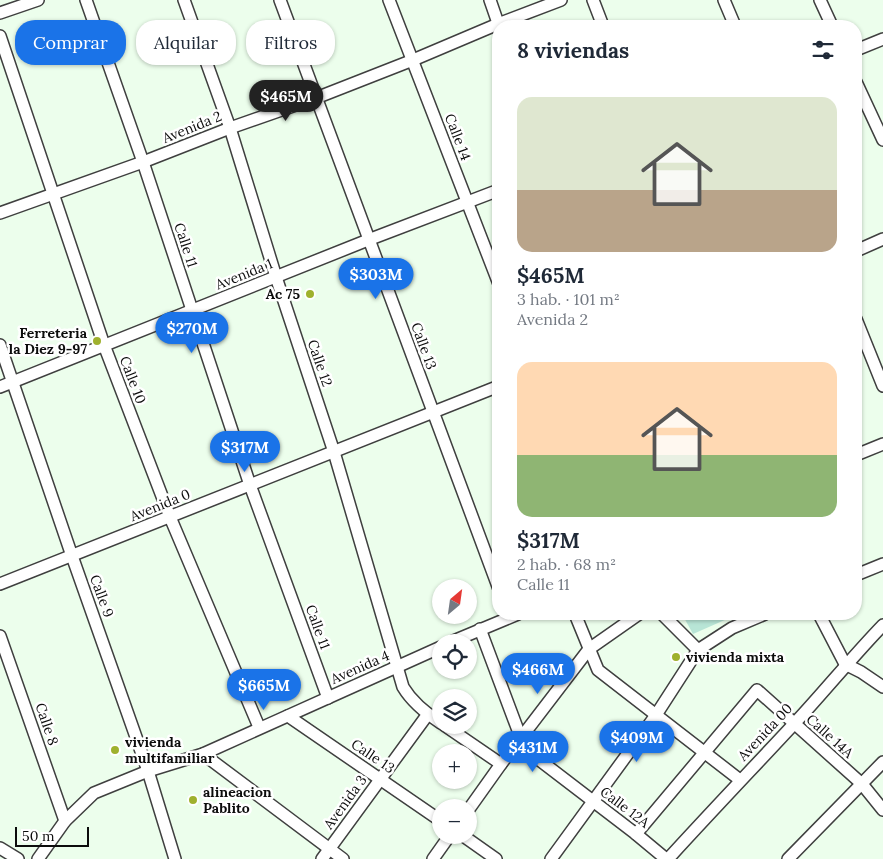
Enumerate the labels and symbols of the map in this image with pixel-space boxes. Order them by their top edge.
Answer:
pin: $465M [251,80,321,122]
street label: Avenida 2 [159,107,224,147]
street label: Calle 14 [441,111,475,163]
street label: Calle 11 [170,220,202,270]
street label: Avenida 1 [212,254,275,294]
pin: $303M [341,258,411,300]
place label: Ac 75 [266,285,300,303]
marker: Ac 75 [304,288,316,300]
pin: $270M [157,312,227,354]
street label: Calle 13 [407,320,441,372]
place label: Ferreteria la Diez 9-97 [9,324,88,358]
marker: Ferreteria la Diez 9-97 [91,335,103,347]
street label: Calle 12 [304,337,336,389]
street label: Calle 10 [116,354,150,406]
pin: $317M [210,430,280,473]
street label: Avenida 0 [126,485,193,526]
street label: Calle 9 [86,572,118,620]
north arrow [432,579,478,624]
street label: Calle 11 [302,602,334,652]
street label: Avenida 4 [327,646,393,688]
place label: vivienda mixta [686,648,785,666]
marker: vivienda mixta [670,651,682,663]
pin: $466M [503,652,573,695]
pin: $665M [229,668,299,711]
street label: Avenida 00 [733,699,796,765]
street label: Calle 8 [31,700,63,748]
street label: Calle 14A [803,710,857,762]
pin: $409M [602,720,672,763]
pin: $431M [498,730,568,773]
place label: vivienda multifamiliar [125,733,215,767]
street label: Calle 13 [348,735,398,777]
marker: vivienda multifamiliar [109,744,121,756]
street label: Avenida 3 [319,771,371,833]
place label: alineacion Pablito [203,783,272,817]
street label: Calle 12A [597,783,653,832]
marker: alineacion Pablito [187,794,199,806]
scale bar [15,824,89,847]

